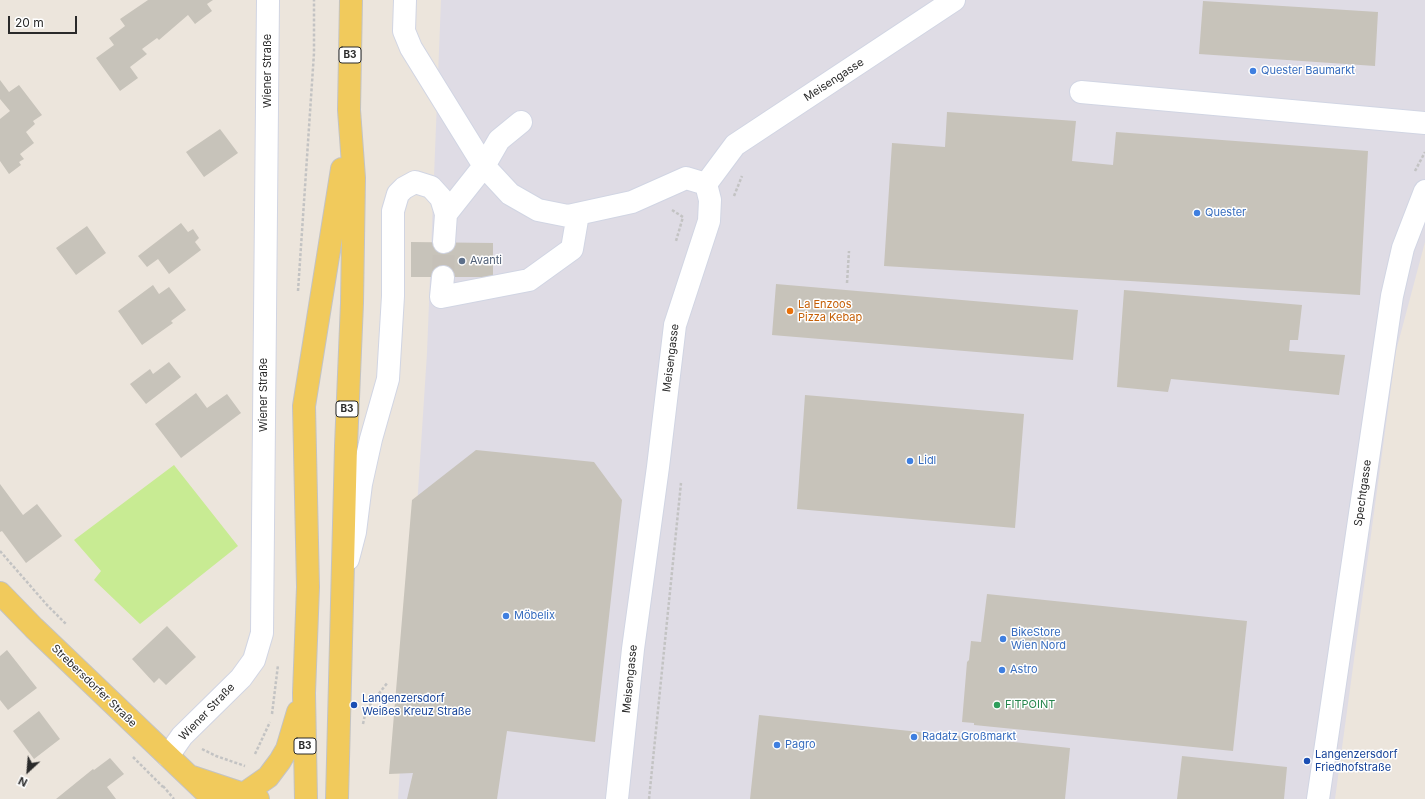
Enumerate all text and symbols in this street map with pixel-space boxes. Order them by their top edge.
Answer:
scale bar [10,8,79,34]
text: 20 m [15,15,44,30]
street label: Wiener Straße [261,34,275,108]
road number: B3 [339,47,361,63]
street label: Meisengasse [802,56,866,104]
place label: Quester Baumarkt [1261,64,1355,78]
marker: Quester Baumarkt [1248,66,1258,76]
place label: Quester [1205,206,1246,220]
marker: Quester [1192,208,1202,218]
place label: Avanti [470,254,502,268]
marker: Avanti [457,256,467,266]
place label: La Enzoos Pizza Kebap [798,298,862,324]
marker: La Enzoos Pizza Kebap [785,306,795,316]
street label: Meisengasse [660,323,682,393]
street label: Wiener Straße [257,358,271,432]
road number: B3 [336,401,358,417]
place label: Lidl [918,454,936,468]
marker: Lidl [905,456,915,466]
street label: Spechtgasse [1352,459,1374,527]
place label: Möbelix [514,609,555,623]
marker: Möbelix [501,611,511,621]
place label: BikeStore Wien Nord [1011,626,1066,652]
marker: BikeStore Wien Nord [998,634,1008,644]
street label: Strebersdorfer Straße [49,642,139,730]
street label: Meisengasse [620,644,640,714]
place label: Astro [1010,663,1038,677]
marker: Astro [997,665,1007,675]
street label: Wiener Straße [176,681,238,743]
place label: Langenzersdorf Weißes Kreuz Straße [362,692,471,718]
place label: FITPOINT [1005,698,1055,712]
marker: Langenzersdorf Weißes Kreuz Straße [349,700,359,710]
marker: FITPOINT [992,700,1002,710]
place label: Radatz Großmarkt [922,730,1016,744]
marker: Radatz Großmarkt [909,732,919,742]
road number: B3 [294,738,316,754]
place label: Pagro [785,738,816,752]
marker: Pagro [772,740,782,750]
place label: Langenzersdorf Friedhofstraße [1315,748,1398,774]
north arrow [8,751,48,791]
marker: Langenzersdorf Friedhofstraße [1302,756,1312,766]
text: N [16,774,30,790]

